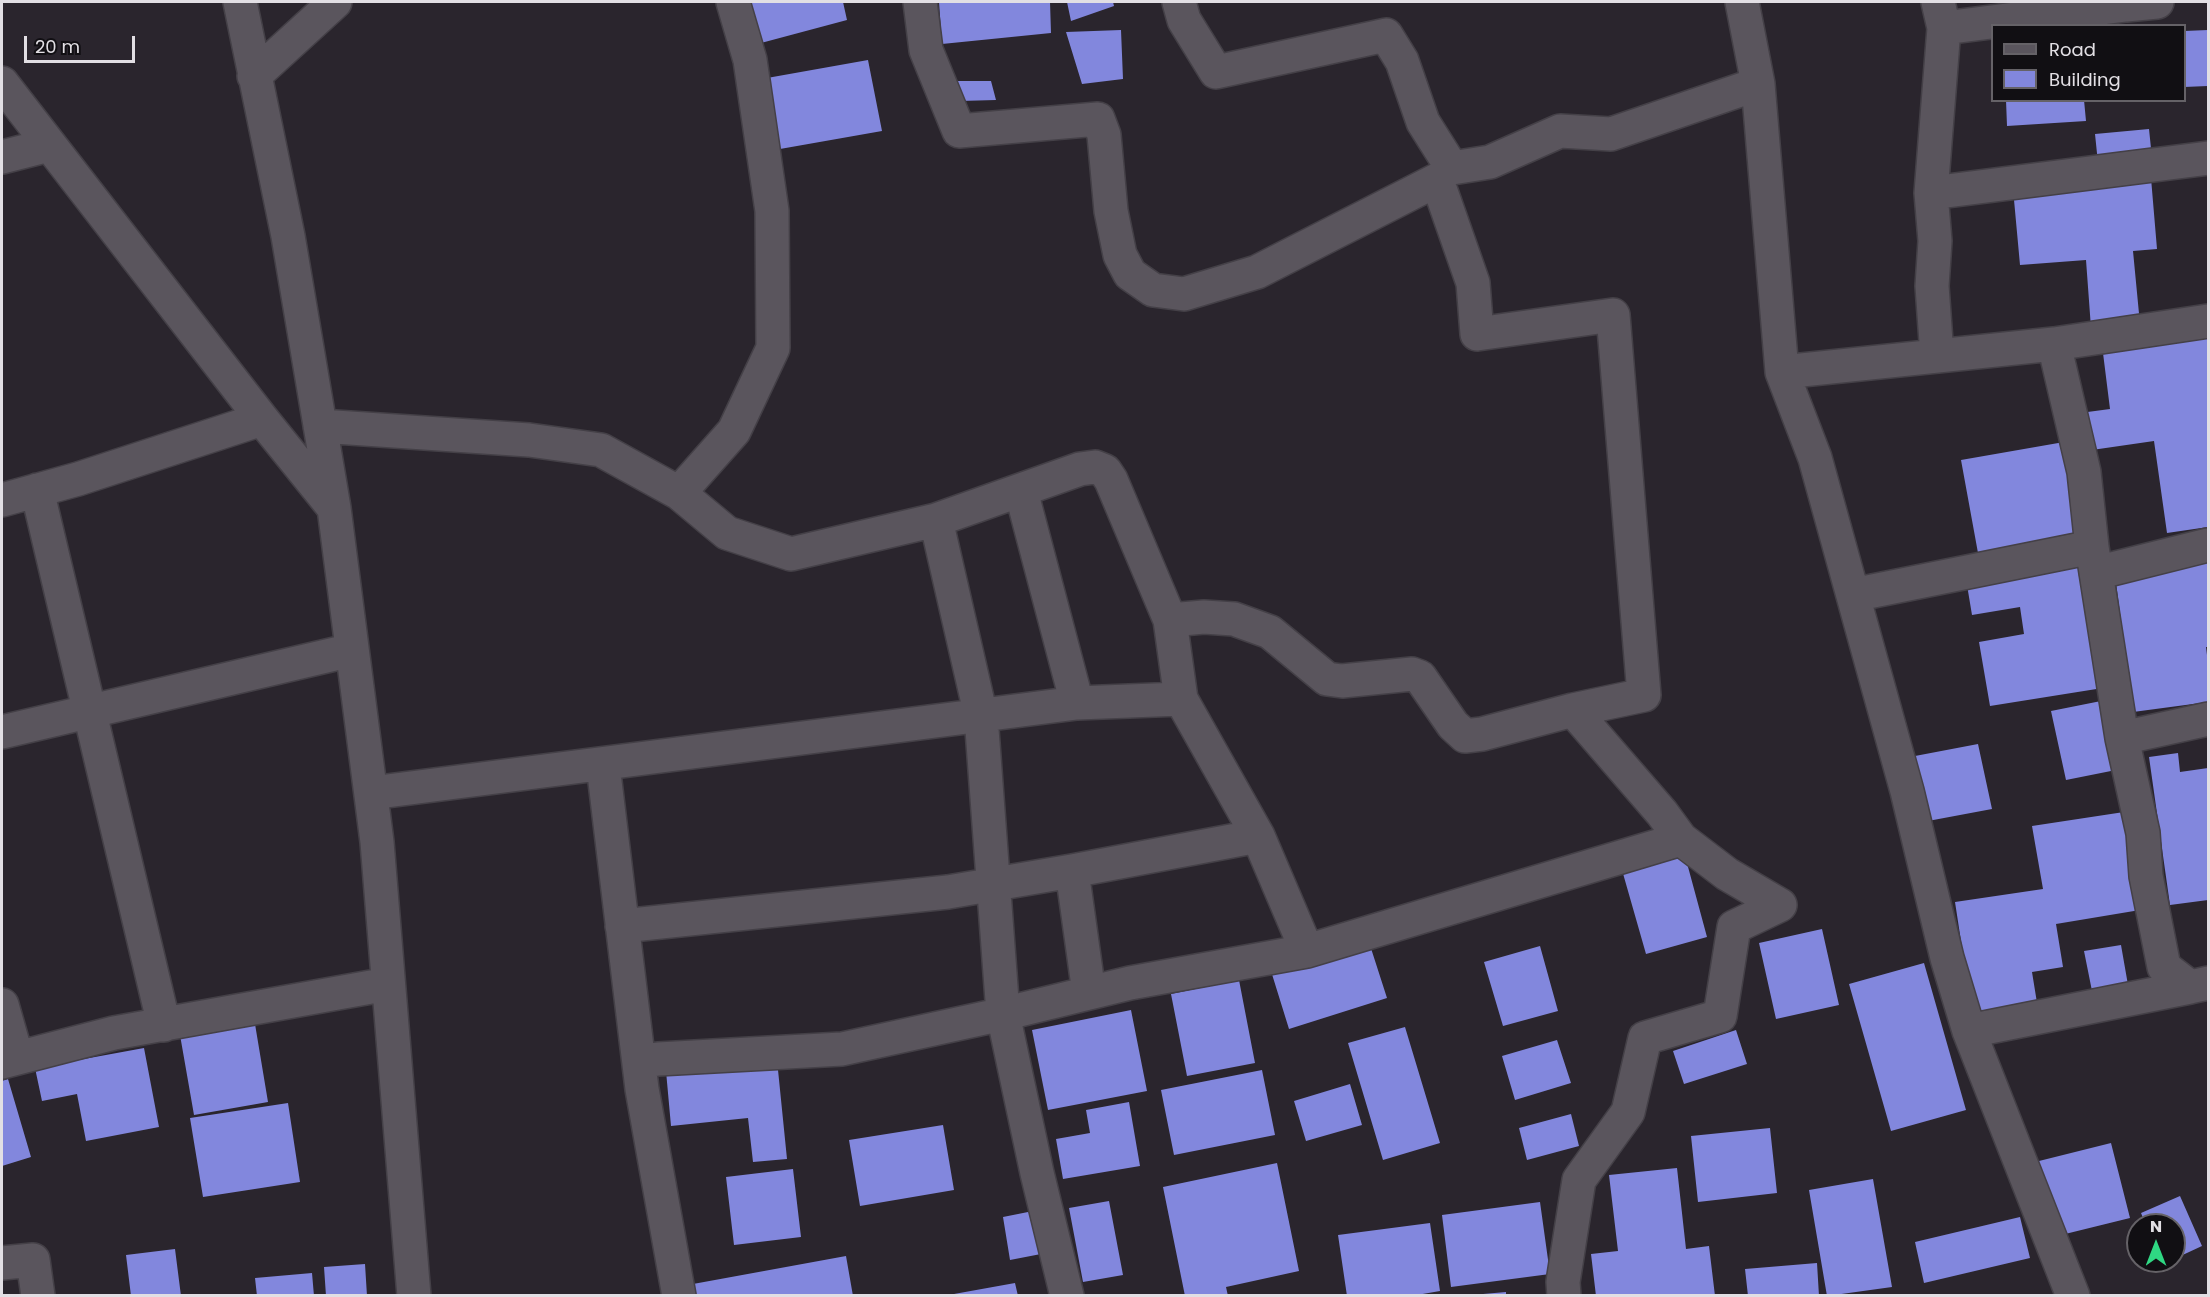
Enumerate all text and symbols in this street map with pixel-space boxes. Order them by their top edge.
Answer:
scale bar [27,24,138,62]
legend [1991,24,2186,102]
text: 20 m [35,34,80,59]
text: Road [2049,37,2096,62]
text: Building [2049,67,2121,92]
north arrow [2126,1213,2186,1273]
text: N [2150,1215,2162,1238]

